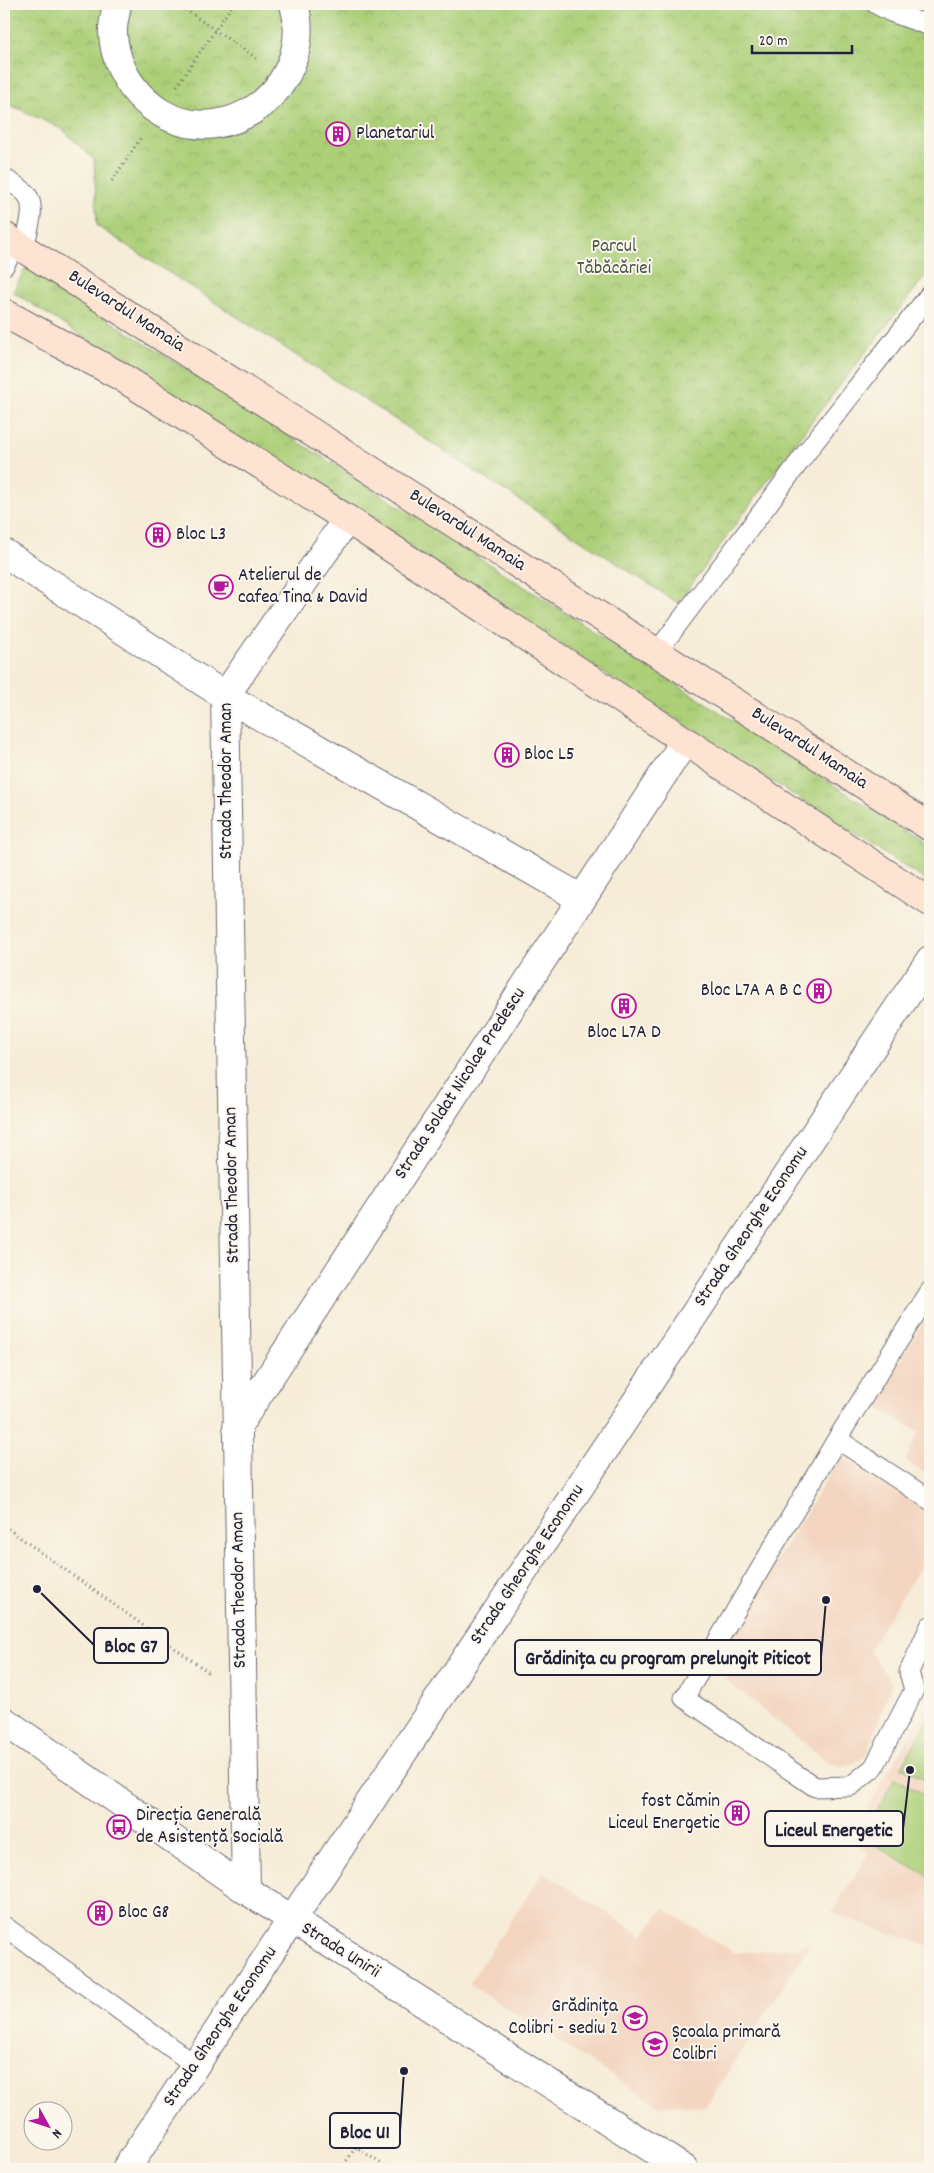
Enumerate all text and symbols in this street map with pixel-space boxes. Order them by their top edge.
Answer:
scale bar [752,22,852,54]
text: 20 m [759,31,787,53]
building icon: Planetariul [325,121,351,147]
place label: Planetariul [356,121,435,148]
park label: Parcul Tăbăcăriei [577,234,652,283]
street label: Bulevardul Mamaia [62,264,191,360]
street label: Bulevardul Mamaia [403,483,532,579]
building icon: Bloc L3 [145,522,171,548]
place label: Bloc L3 [176,522,226,549]
place label: Atelierul de cafea Tina & David [238,563,368,612]
cafe icon: Atelierul de cafea Tina & David [208,574,234,600]
street label: Bulevardul Mamaia [745,701,874,797]
street label: Strada Theodor Aman [214,703,241,859]
building icon: Bloc L5 [494,742,520,768]
place label: Bloc L5 [524,742,575,769]
place label: Bloc L7A A B C [701,978,802,1005]
building icon: Bloc L7A A B C [806,978,832,1004]
street label: Strada Soldat Nicolae Predescu [389,983,533,1185]
building icon: Bloc L7A D [611,993,637,1019]
place label: Bloc L7A D [587,1020,661,1047]
street label: Strada Theodor Aman [218,1107,248,1263]
street label: Strada Gheorghe Economu [688,1141,816,1313]
street label: Strada Gheorghe Economu [464,1479,592,1651]
street label: Strada Theodor Aman [225,1512,255,1668]
callout: Bloc G7 [94,1628,168,1663]
text: Bloc G7 [104,1634,158,1662]
callout: Grădinița cu program prelungit Piticot [515,1640,821,1675]
text: Grădinița cu program prelungit Piticot [525,1646,812,1674]
place label: fost Cămin Liceul Energetic [608,1789,720,1838]
building icon: fost Cămin Liceul Energetic [724,1800,750,1826]
place label: Direcția Generală de Asistență Socială [136,1803,284,1852]
callout: Liceul Energetic [765,1811,903,1846]
bus stop icon: Direcția Generală de Asistență Socială [106,1814,132,1840]
text: Liceul Energetic [775,1818,893,1846]
building icon: Bloc G8 [87,1900,113,1926]
place label: Bloc G8 [118,1900,169,1927]
street label: Strada Unirii [295,1916,385,1986]
street label: Strada Gheorghe Economu [157,1941,285,2113]
place label: Grădinița Colibri - sediu 2 [509,1994,619,2043]
school or university icon: Grădinița Colibri - sediu 2 [622,2005,648,2031]
place label: Școala primară Colibri [672,2020,781,2069]
school or university icon: Școala primară Colibri [642,2031,668,2057]
north arrow [22,2100,72,2150]
callout: Bloc U1 [330,2113,400,2148]
text: Bloc U1 [340,2120,390,2148]
text: N [46,2124,66,2142]

